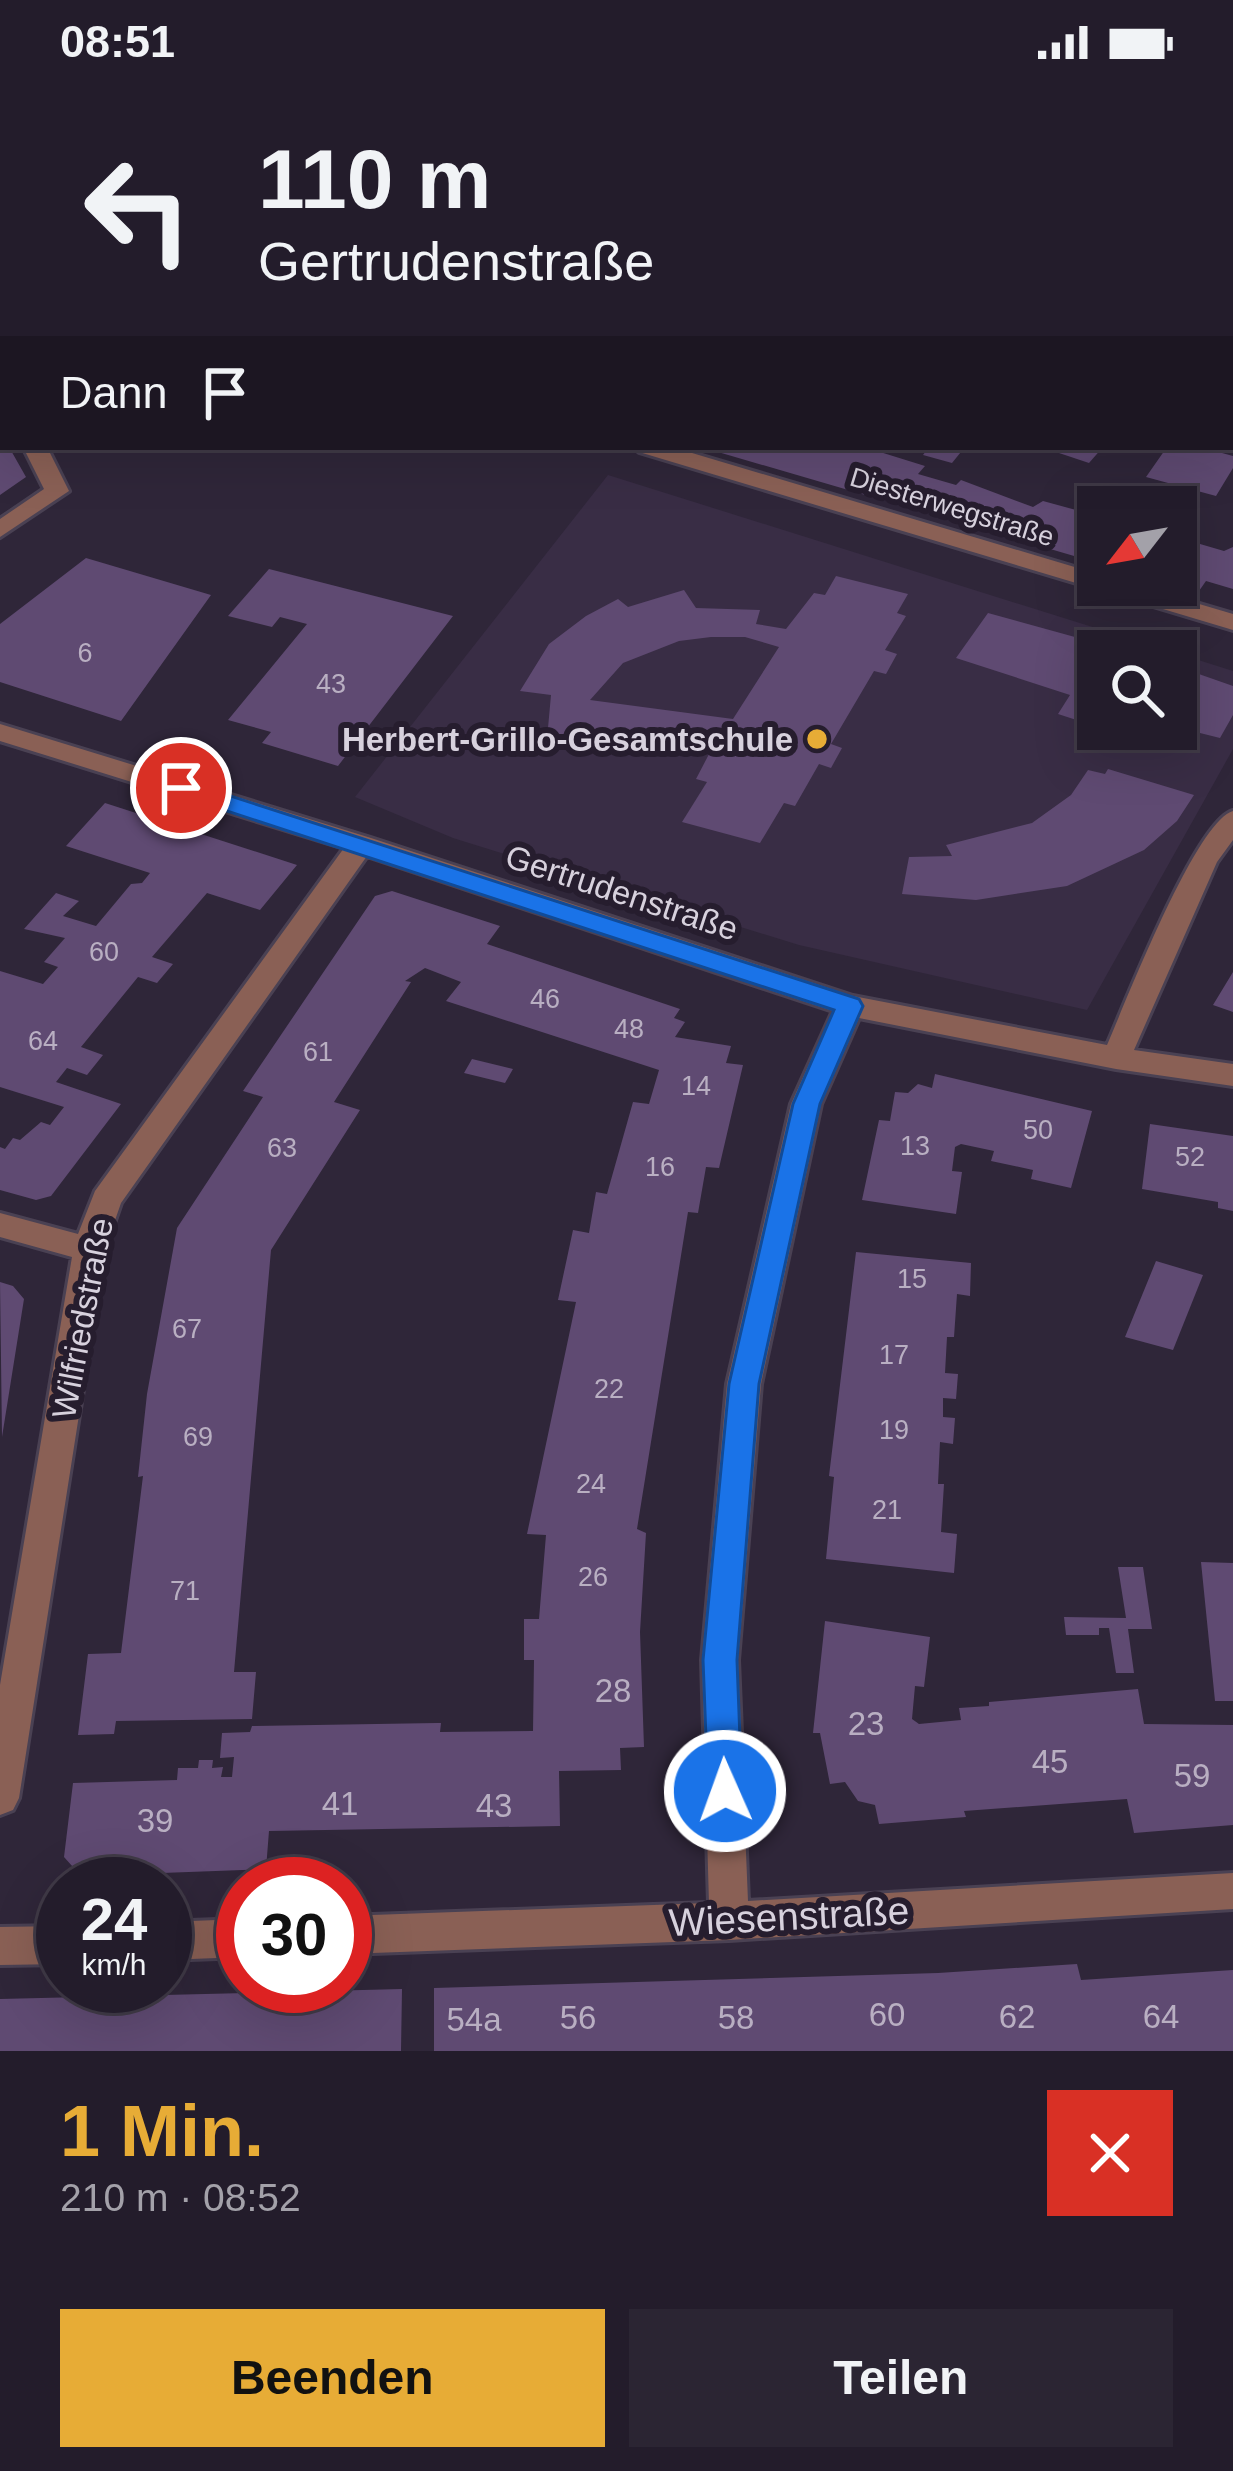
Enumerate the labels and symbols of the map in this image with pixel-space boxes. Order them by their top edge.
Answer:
street label: Diesterwegstraße [846,462,1058,552]
north arrow [1077,486,1197,606]
house number: 6 [77,638,93,668]
house number: 43 [316,669,346,699]
place label: Herbert-Grillo-Gesamtschule [342,721,793,758]
marker: Herbert-Grillo-Gesamtschule [804,726,830,752]
pin [130,737,232,839]
street label: Gertrudenstraße [501,837,743,947]
house number: 60 [89,937,119,967]
house number: 46 [530,984,560,1014]
house number: 48 [614,1014,644,1044]
house number: 64 [28,1026,58,1056]
house number: 61 [303,1037,333,1067]
house number: 14 [681,1071,711,1101]
house number: 50 [1023,1115,1053,1145]
house number: 13 [900,1131,930,1161]
house number: 63 [267,1133,297,1163]
house number: 52 [1175,1142,1205,1172]
house number: 16 [645,1152,675,1182]
street label: Wilfriedstraße [45,1215,120,1422]
house number: 15 [897,1264,927,1294]
house number: 67 [172,1314,202,1344]
house number: 17 [879,1340,909,1370]
house number: 22 [594,1374,624,1404]
house number: 19 [879,1415,909,1445]
house number: 69 [183,1422,213,1452]
house number: 24 [576,1469,606,1499]
house number: 21 [872,1495,902,1525]
house number: 26 [578,1562,608,1592]
house number: 71 [170,1576,200,1606]
house number: 28 [595,1672,631,1709]
house number: 23 [848,1705,884,1742]
position arrow [662,1728,788,1854]
house number: 45 [1032,1743,1068,1780]
house number: 59 [1174,1757,1210,1794]
house number: 41 [322,1785,358,1822]
house number: 43 [476,1787,512,1824]
house number: 39 [137,1802,173,1839]
speed limit sign: 30 [216,1857,372,2013]
street label: Wiesenstraße [668,1889,910,1944]
house number: 60 [869,1996,905,2033]
house number: 62 [999,1998,1035,2035]
house number: 64 [1143,1998,1179,2035]
house number: 56 [560,1999,596,2036]
house number: 58 [718,1999,754,2036]
house number: 54a [446,2001,502,2038]

